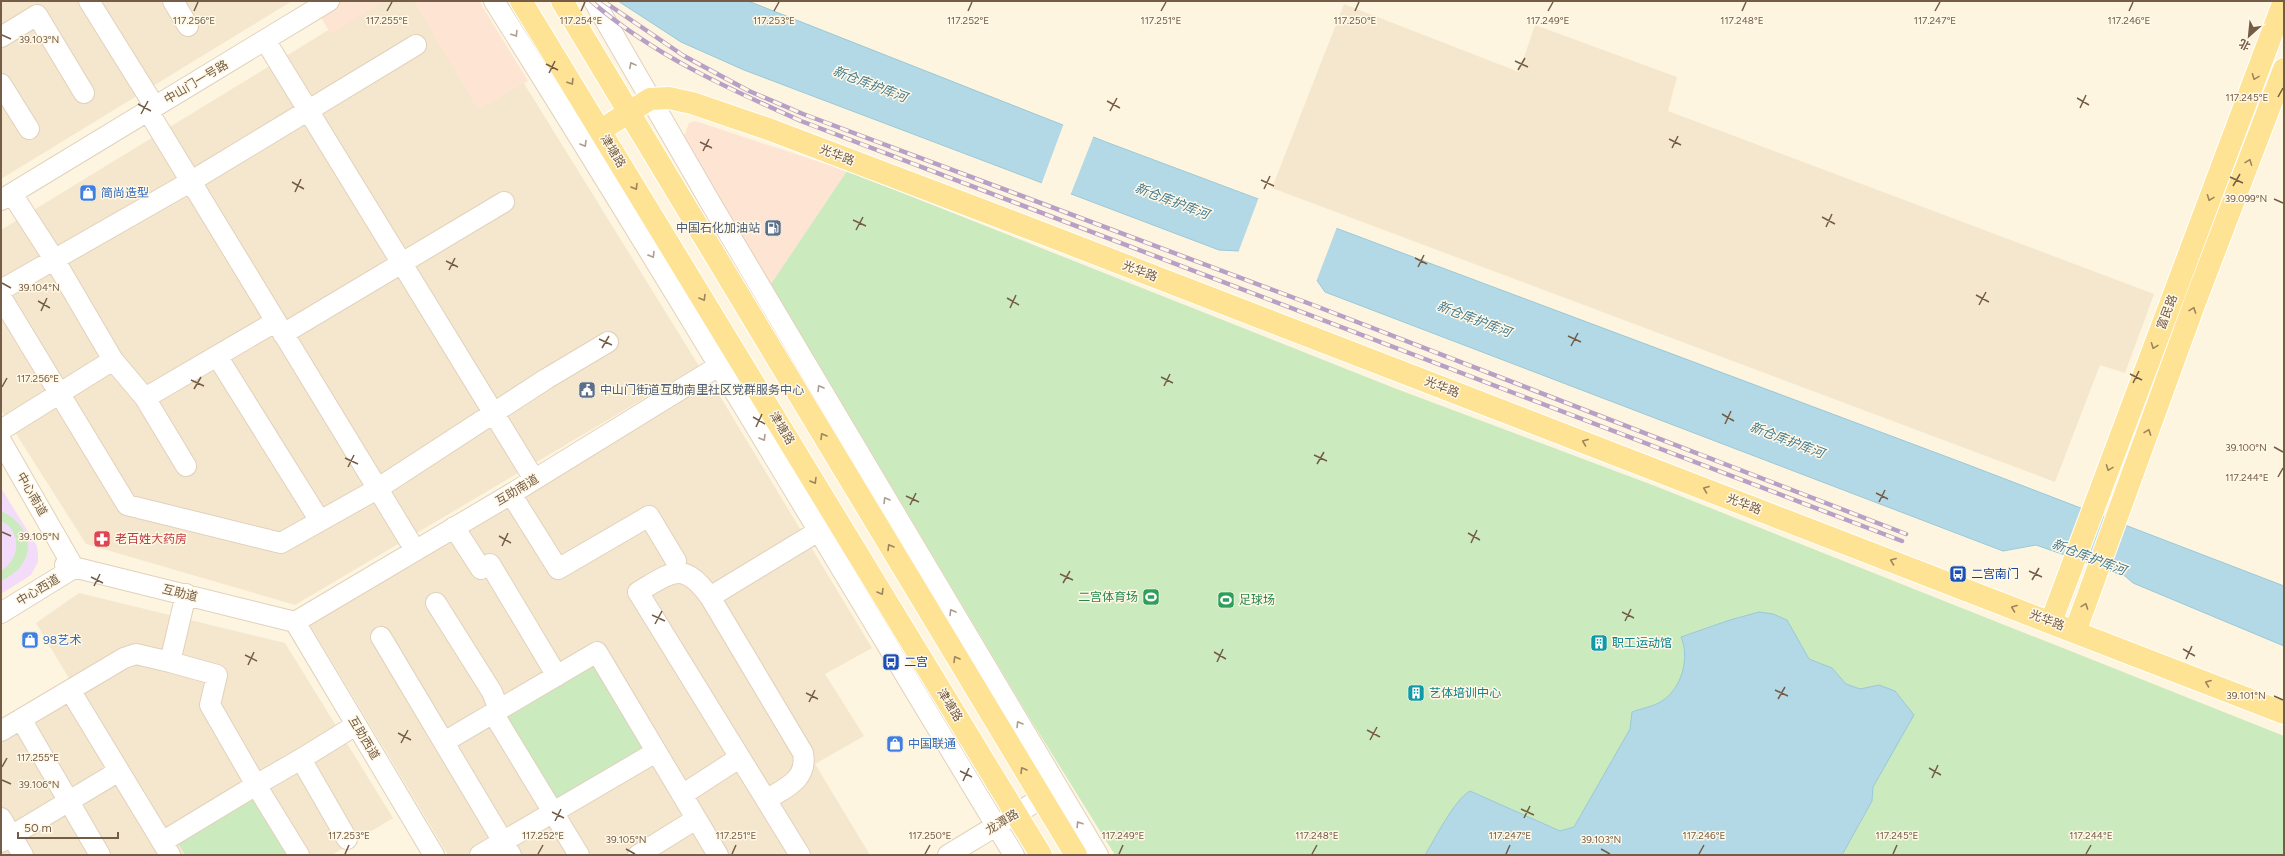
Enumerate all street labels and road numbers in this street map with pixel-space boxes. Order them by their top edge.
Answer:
street label: 中山门一号路 [162,57,230,107]
street label: 津塘路 [598,132,628,170]
street label: 光华路 [818,142,856,168]
street label: 光华路 [1121,258,1159,284]
street label: 富民路 [2154,293,2180,331]
street label: 光华路 [1423,374,1461,400]
street label: 津塘路 [767,409,797,447]
street label: 中心南道 [14,470,50,518]
street label: 互助南道 [493,472,541,508]
street label: 光华路 [1725,491,1763,517]
street label: 中心西道 [14,572,62,608]
street label: 互助道 [161,582,199,604]
street label: 光华路 [2028,607,2066,633]
street label: 津塘路 [935,686,965,724]
street label: 互助西道 [346,714,382,762]
street label: 龙潭路 [983,807,1021,837]

